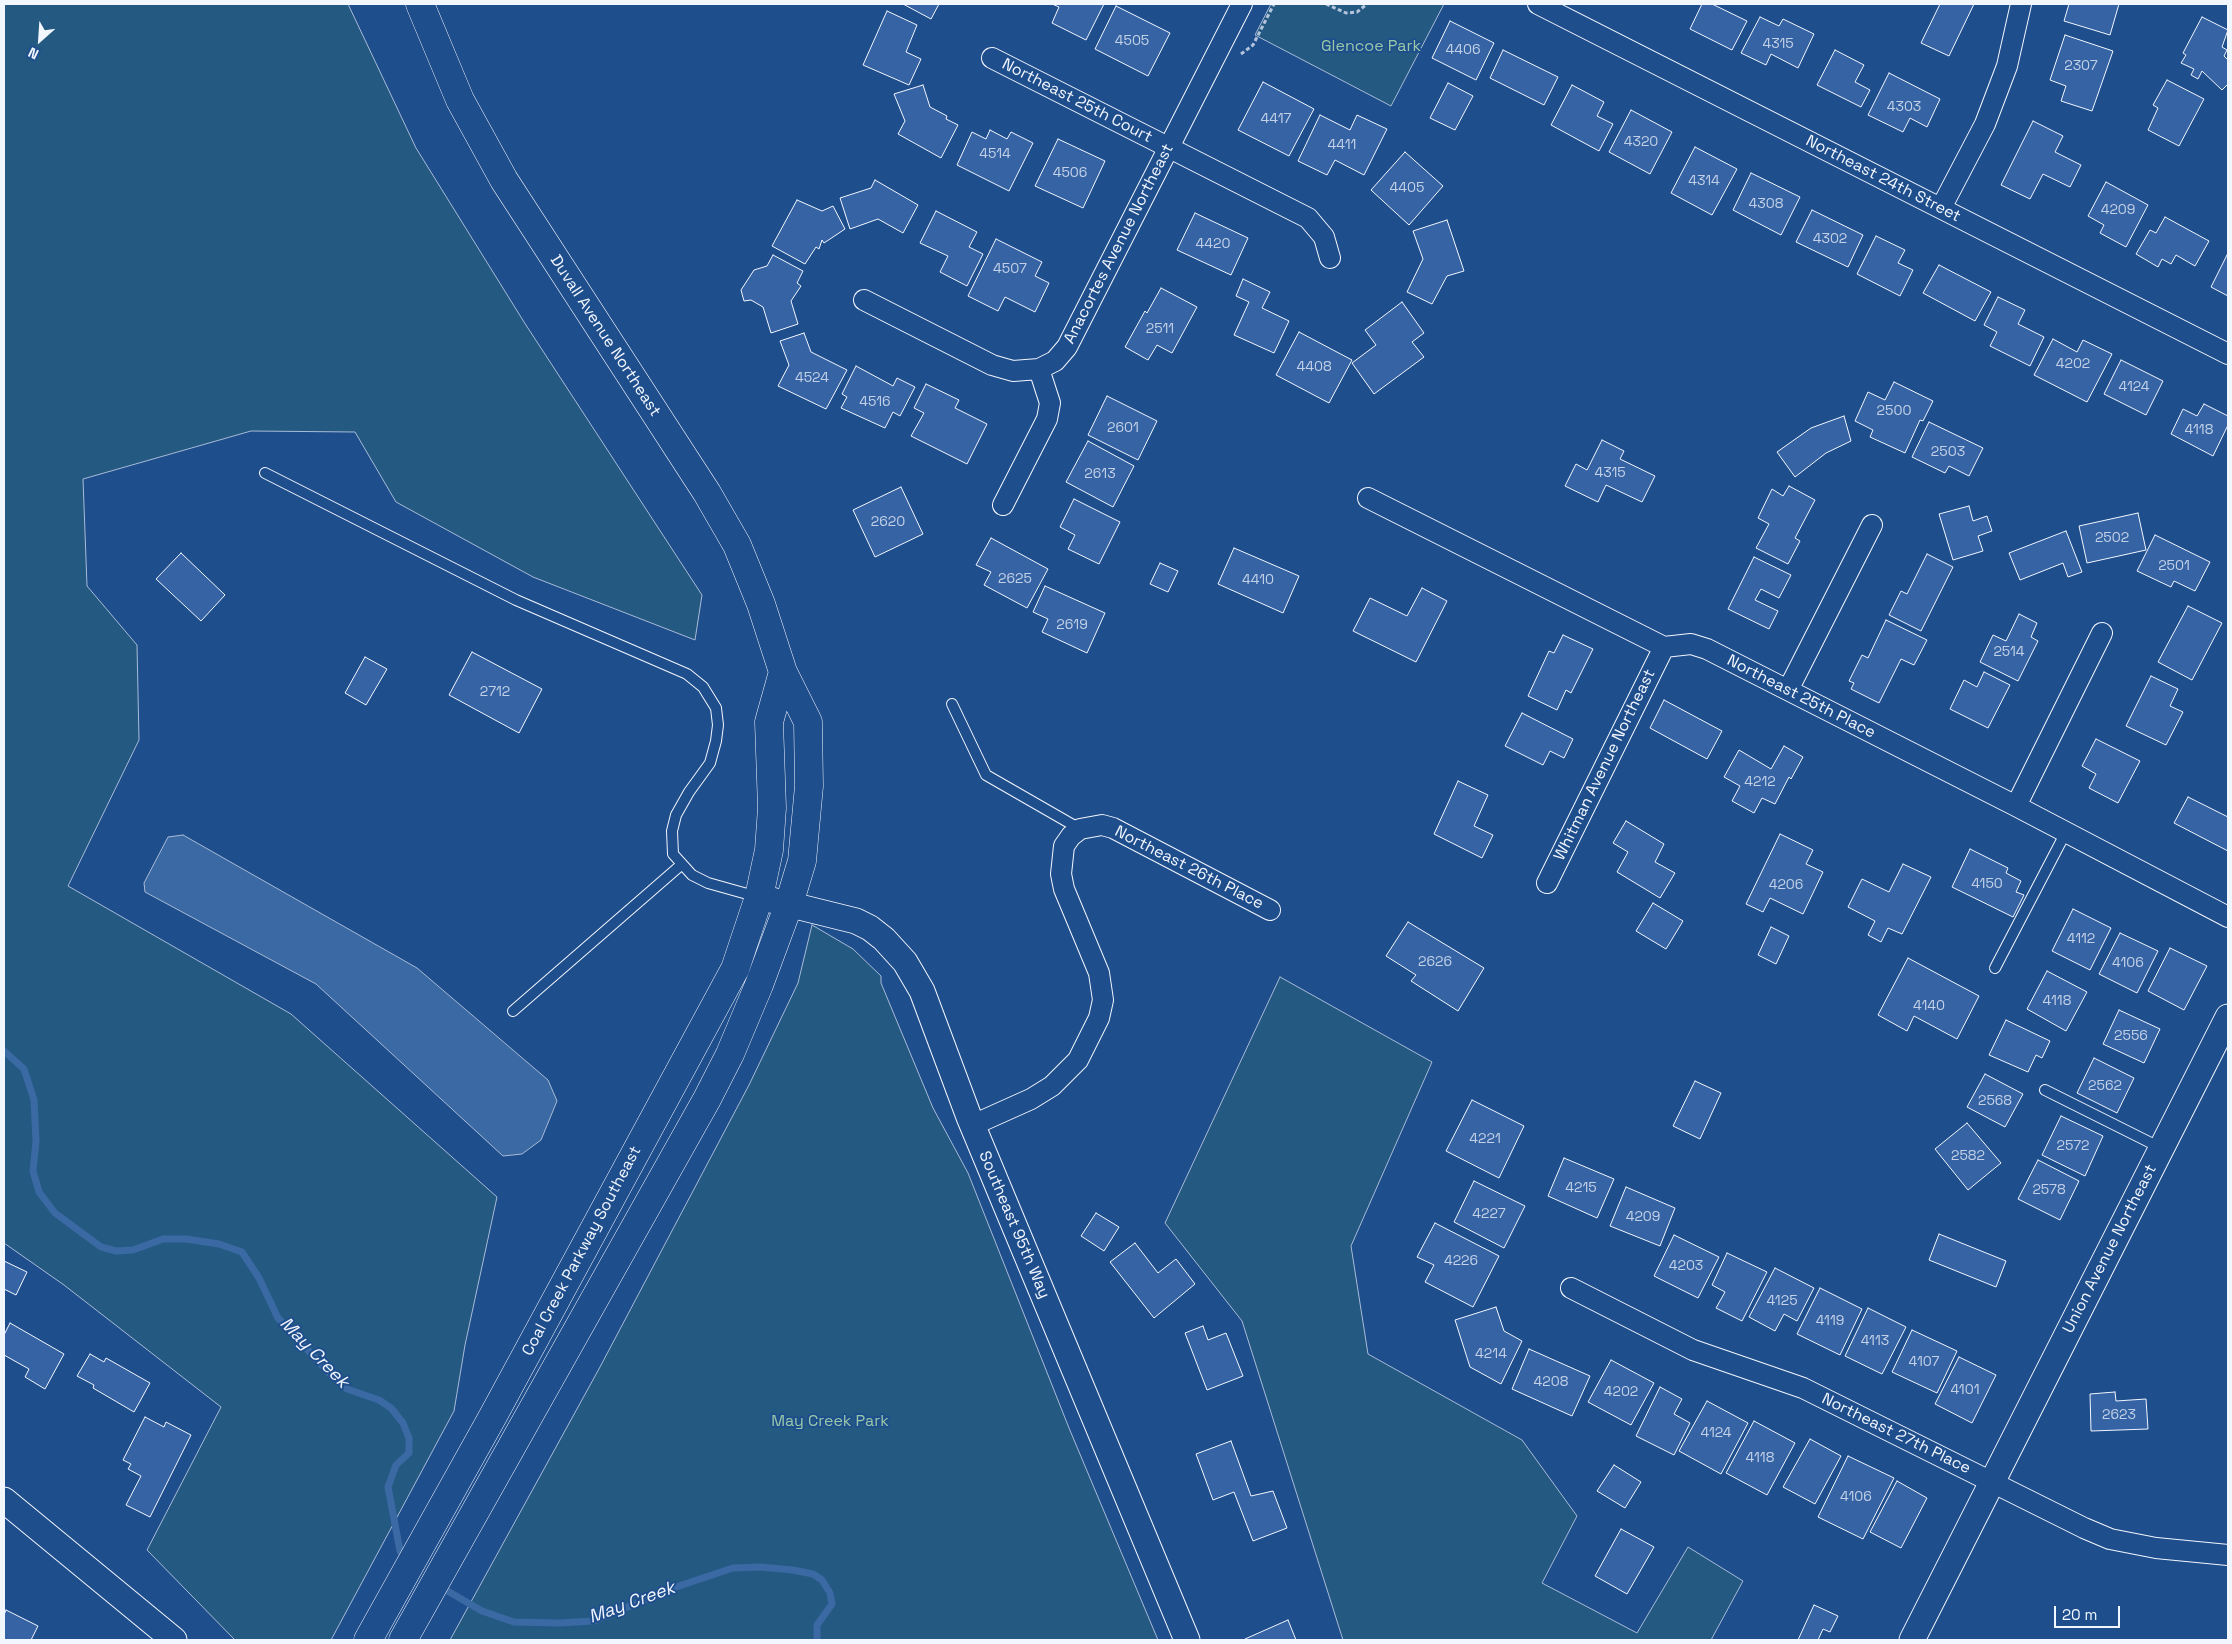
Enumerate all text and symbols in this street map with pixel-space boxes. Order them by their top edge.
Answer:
north arrow [15,15,65,65]
house number: 4505 [1115,33,1149,49]
house number: 4315 [1762,36,1794,52]
park label: Glencoe Park [1321,37,1421,57]
house number: 4406 [1445,42,1481,58]
text: N [25,43,42,64]
street label: Northeast 25th Court [999,55,1155,147]
house number: 2307 [2064,58,2098,74]
house number: 4303 [1887,99,1921,115]
house number: 4417 [1261,111,1291,127]
street label: Northeast 24th Street [1802,132,1964,226]
house number: 4320 [1624,134,1658,150]
house number: 4411 [1328,137,1356,153]
street label: Anacortes Avenue Northeast [1060,141,1178,347]
house number: 4514 [979,146,1011,162]
house number: 4506 [1053,165,1087,181]
house number: 4314 [1688,173,1720,189]
house number: 4405 [1390,180,1424,196]
house number: 4308 [1749,196,1783,212]
house number: 4209 [2101,202,2135,218]
house number: 4302 [1813,231,1847,247]
house number: 4420 [1196,236,1230,252]
street label: Duvall Avenue Northeast [546,252,664,420]
house number: 4507 [993,261,1027,277]
house number: 2511 [1146,321,1174,337]
house number: 4202 [2056,356,2090,372]
house number: 4408 [1296,359,1332,375]
house number: 4524 [795,370,829,386]
house number: 4124 [2118,379,2150,395]
house number: 4516 [859,394,891,410]
house number: 2500 [1877,403,1911,419]
house number: 2601 [1107,420,1139,436]
house number: 4118 [2185,422,2213,438]
house number: 2503 [1931,444,1965,460]
house number: 4315 [1594,465,1626,481]
house number: 2613 [1084,466,1116,482]
house number: 2620 [871,514,905,530]
house number: 2502 [2095,530,2129,546]
house number: 2501 [2158,558,2190,574]
house number: 2625 [998,571,1032,587]
house number: 4410 [1242,572,1274,588]
house number: 2619 [1056,617,1088,633]
house number: 2514 [1993,644,2025,660]
street label: Northeast 25th Place [1724,651,1878,743]
street label: Whitman Avenue Northeast [1550,666,1660,864]
house number: 2712 [480,684,510,700]
house number: 4212 [1744,774,1776,790]
street label: Northeast 26th Place [1111,822,1267,914]
house number: 4150 [1971,876,2003,892]
house number: 4206 [1769,877,1803,893]
house number: 4112 [2067,931,2095,947]
house number: 2626 [1418,954,1452,970]
house number: 4106 [2112,955,2144,971]
house number: 4118 [2043,993,2071,1009]
house number: 4140 [1913,998,1945,1014]
house number: 2556 [2114,1028,2148,1044]
house number: 2562 [2088,1078,2122,1094]
house number: 2568 [1978,1093,2012,1109]
house number: 4221 [1469,1131,1501,1147]
house number: 2572 [2057,1138,2089,1154]
street label: Coal Creek Parkway Southeast [518,1143,646,1359]
street label: Southeast 95th Way [974,1148,1054,1302]
house number: 2582 [1951,1148,1985,1164]
street label: Union Avenue Northeast [2059,1161,2161,1337]
house number: 4215 [1565,1180,1597,1196]
house number: 2578 [2032,1182,2066,1198]
house number: 4227 [1472,1206,1506,1222]
house number: 4209 [1626,1209,1660,1225]
house number: 4226 [1444,1253,1478,1269]
house number: 4203 [1669,1258,1703,1274]
house number: 4125 [1766,1293,1798,1309]
water label: May Creek [275,1313,353,1393]
house number: 4119 [1816,1313,1844,1329]
house number: 4113 [1861,1333,1889,1349]
house number: 4214 [1475,1346,1507,1362]
house number: 4107 [1909,1354,1939,1370]
house number: 4208 [1534,1374,1568,1390]
house number: 4101 [1950,1382,1980,1398]
house number: 4202 [1604,1384,1638,1400]
street label: Northeast 27th Place [1818,1390,1974,1478]
house number: 2623 [2102,1407,2136,1423]
park label: May Creek Park [771,1412,889,1432]
house number: 4124 [1700,1425,1732,1441]
house number: 4118 [1746,1450,1774,1466]
house number: 4106 [1840,1489,1872,1505]
water label: May Creek [586,1577,678,1629]
scale bar [2057,1596,2123,1628]
text: 20 m [2062,1605,2097,1624]

